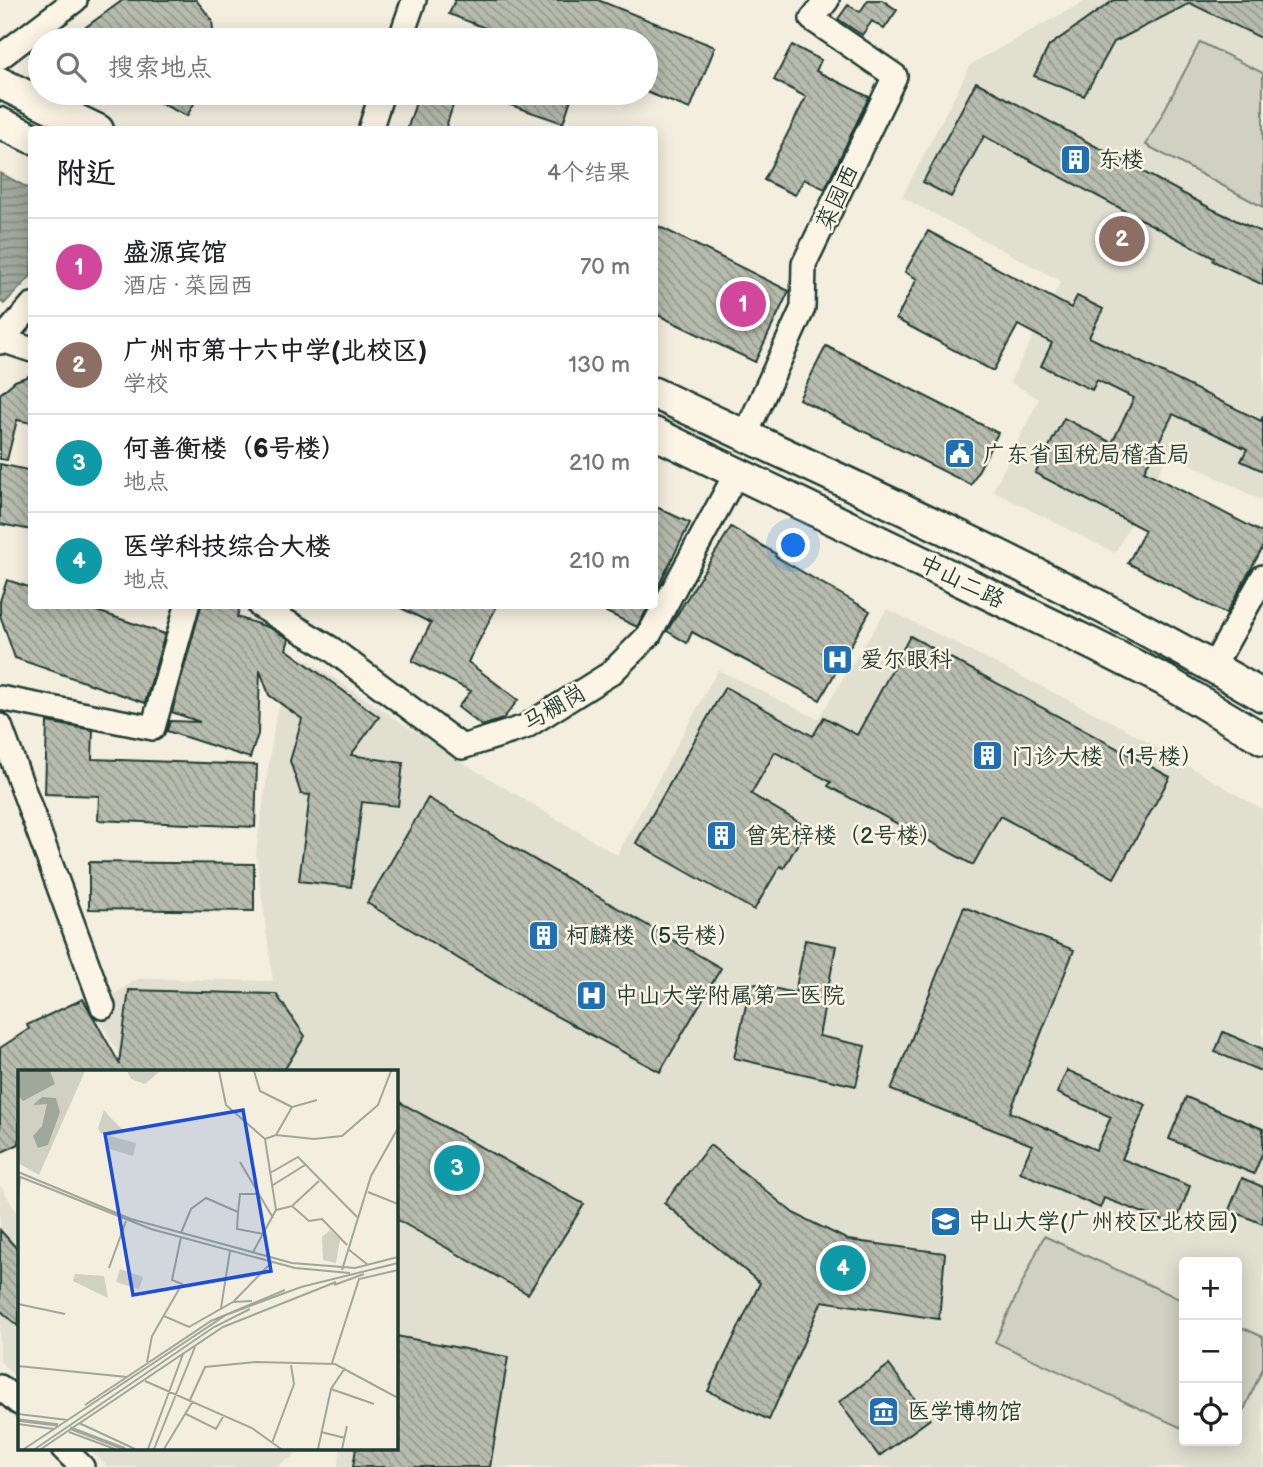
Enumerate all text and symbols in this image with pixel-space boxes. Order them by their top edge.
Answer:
search box [28,28,658,105]
icon: search [52,48,90,86]
text: 搜索地点 [108,53,212,84]
building icon: 东楼 [1058,142,1092,176]
place label: 东楼 [1098,146,1144,174]
text: 附近 [56,156,116,192]
text: 4个结果 [547,159,630,187]
street label: 菜园西 [810,160,866,235]
pin: 2 [1099,213,1145,265]
text: 盛源宾馆 [123,238,227,269]
text: 1 [74,253,84,281]
text: 70 m [580,253,630,281]
text: 酒店 · 菜园西 [123,272,253,300]
pin: 1 [720,278,766,330]
text: 广州市第十六中学(北校区) [123,336,427,367]
text: 2 [72,351,86,379]
text: 130 m [568,351,630,379]
text: 学校 [123,370,169,398]
text: 何善衡楼（6号楼） [123,434,347,465]
public building icon: 广东省国税局稽查局 [943,437,977,471]
place label: 广东省国税局稽查局 [983,441,1190,469]
text: 3 [72,449,86,477]
text: 210 m [569,449,630,477]
text: 地点 [123,468,169,496]
your location [776,528,810,562]
text: 医学科技综合大楼 [123,532,331,563]
text: 4 [72,547,86,575]
text: 210 m [569,547,630,575]
street label: 中山二路 [914,549,1009,615]
text: 地点 [123,566,169,594]
hospital icon: 爱尔眼科 [820,642,854,676]
place label: 爱尔眼科 [860,646,952,674]
street label: 马棚岗 [518,678,591,737]
building icon: 门诊大楼（1号楼） [971,739,1005,773]
place label: 门诊大楼（1号楼） [1011,743,1204,771]
building icon: 曾宪梓楼（2号楼） [705,818,739,852]
place label: 曾宪梓楼（2号楼） [745,822,943,850]
building icon: 柯麟楼（5号楼） [526,918,560,952]
place label: 柯麟楼（5号楼） [566,922,740,950]
hospital icon: 中山大学附属第一医院 [575,978,609,1012]
place label: 中山大学附属第一医院 [615,982,845,1010]
inset map [18,1070,397,1450]
pin: 3 [434,1142,480,1194]
school or university icon: 中山大学(广州校区北校园) [928,1204,962,1238]
place label: 中山大学(广州校区北校园) [968,1208,1238,1236]
pin: 4 [820,1242,866,1294]
map controls [1179,1257,1242,1446]
button: + [1179,1257,1242,1320]
button: − [1179,1320,1242,1383]
button: locate [1179,1383,1242,1446]
museum icon: 医学博物馆 [867,1394,901,1428]
place label: 医学博物馆 [907,1398,1022,1426]

